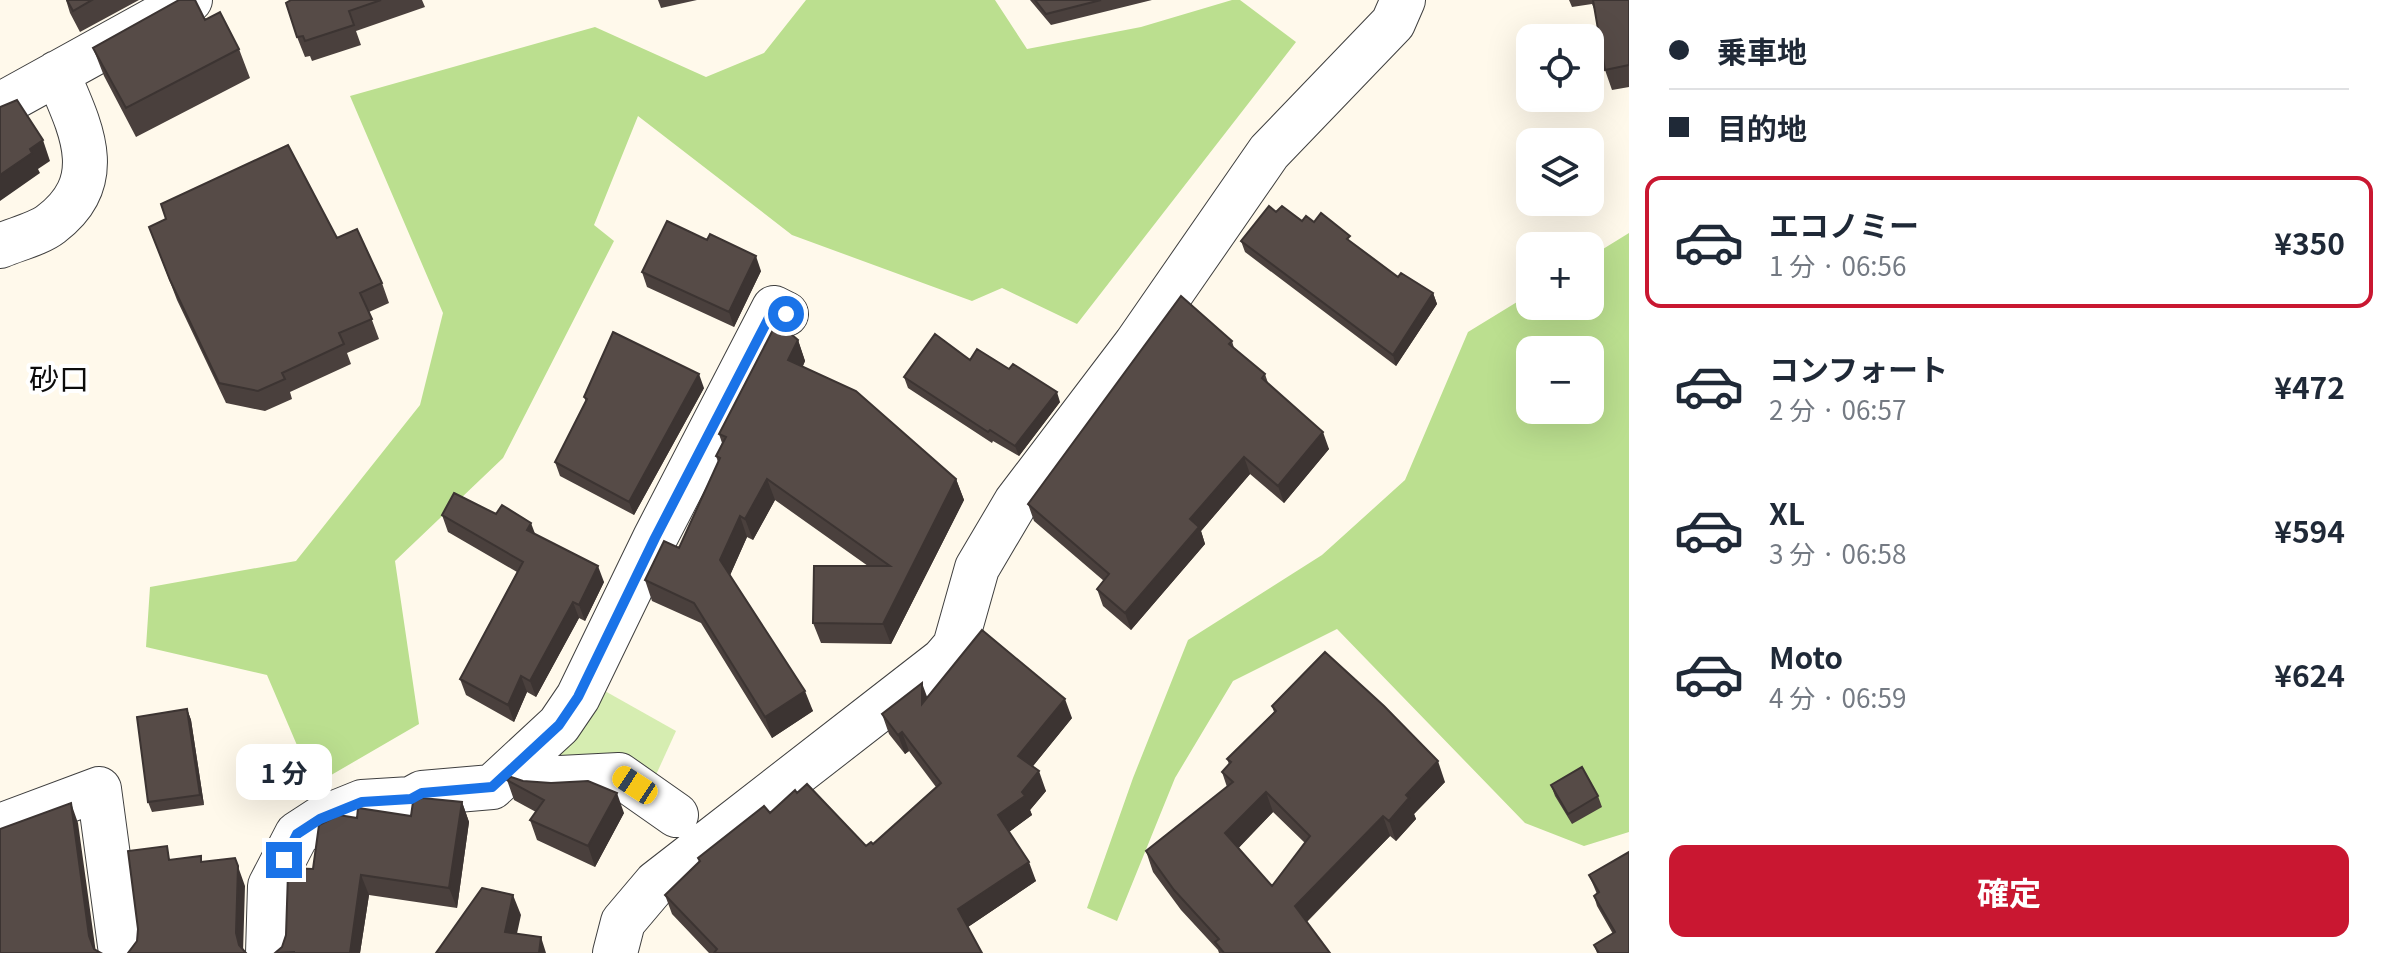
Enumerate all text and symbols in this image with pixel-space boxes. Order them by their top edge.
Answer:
map controls [1516,24,1604,424]
button: locate [1516,24,1604,112]
text: 乗車地 [1717,28,1807,72]
text: 目的地 [1717,105,1807,149]
button: layers [1516,128,1604,216]
text: エコノミー [1769,202,1919,246]
icon: car [1673,206,1745,278]
text: ¥350 [2274,220,2345,264]
button: + [1516,232,1604,320]
text: 1 分 · 06:56 [1769,246,1906,283]
route start [768,296,804,332]
button: − [1516,336,1604,424]
text: コンフォート [1769,346,1948,390]
icon: car [1673,350,1745,422]
district label: 砂口 [29,355,89,399]
text: ¥472 [2274,364,2345,408]
text: 2 分 · 06:57 [1769,390,1906,427]
text: XL [1769,490,1805,534]
icon: car [1673,494,1745,566]
text: ¥594 [2274,508,2345,552]
text: 3 分 · 06:58 [1769,534,1906,571]
text: Moto [1769,634,1843,678]
icon: car [1673,638,1745,710]
text: ¥624 [2274,652,2345,696]
text: 4 分 · 06:59 [1769,678,1906,715]
callout: 1 分 [236,744,332,800]
text: 1 分 [260,753,308,790]
car [608,762,662,808]
route end [266,842,302,878]
button: 確定 [1669,845,2349,937]

